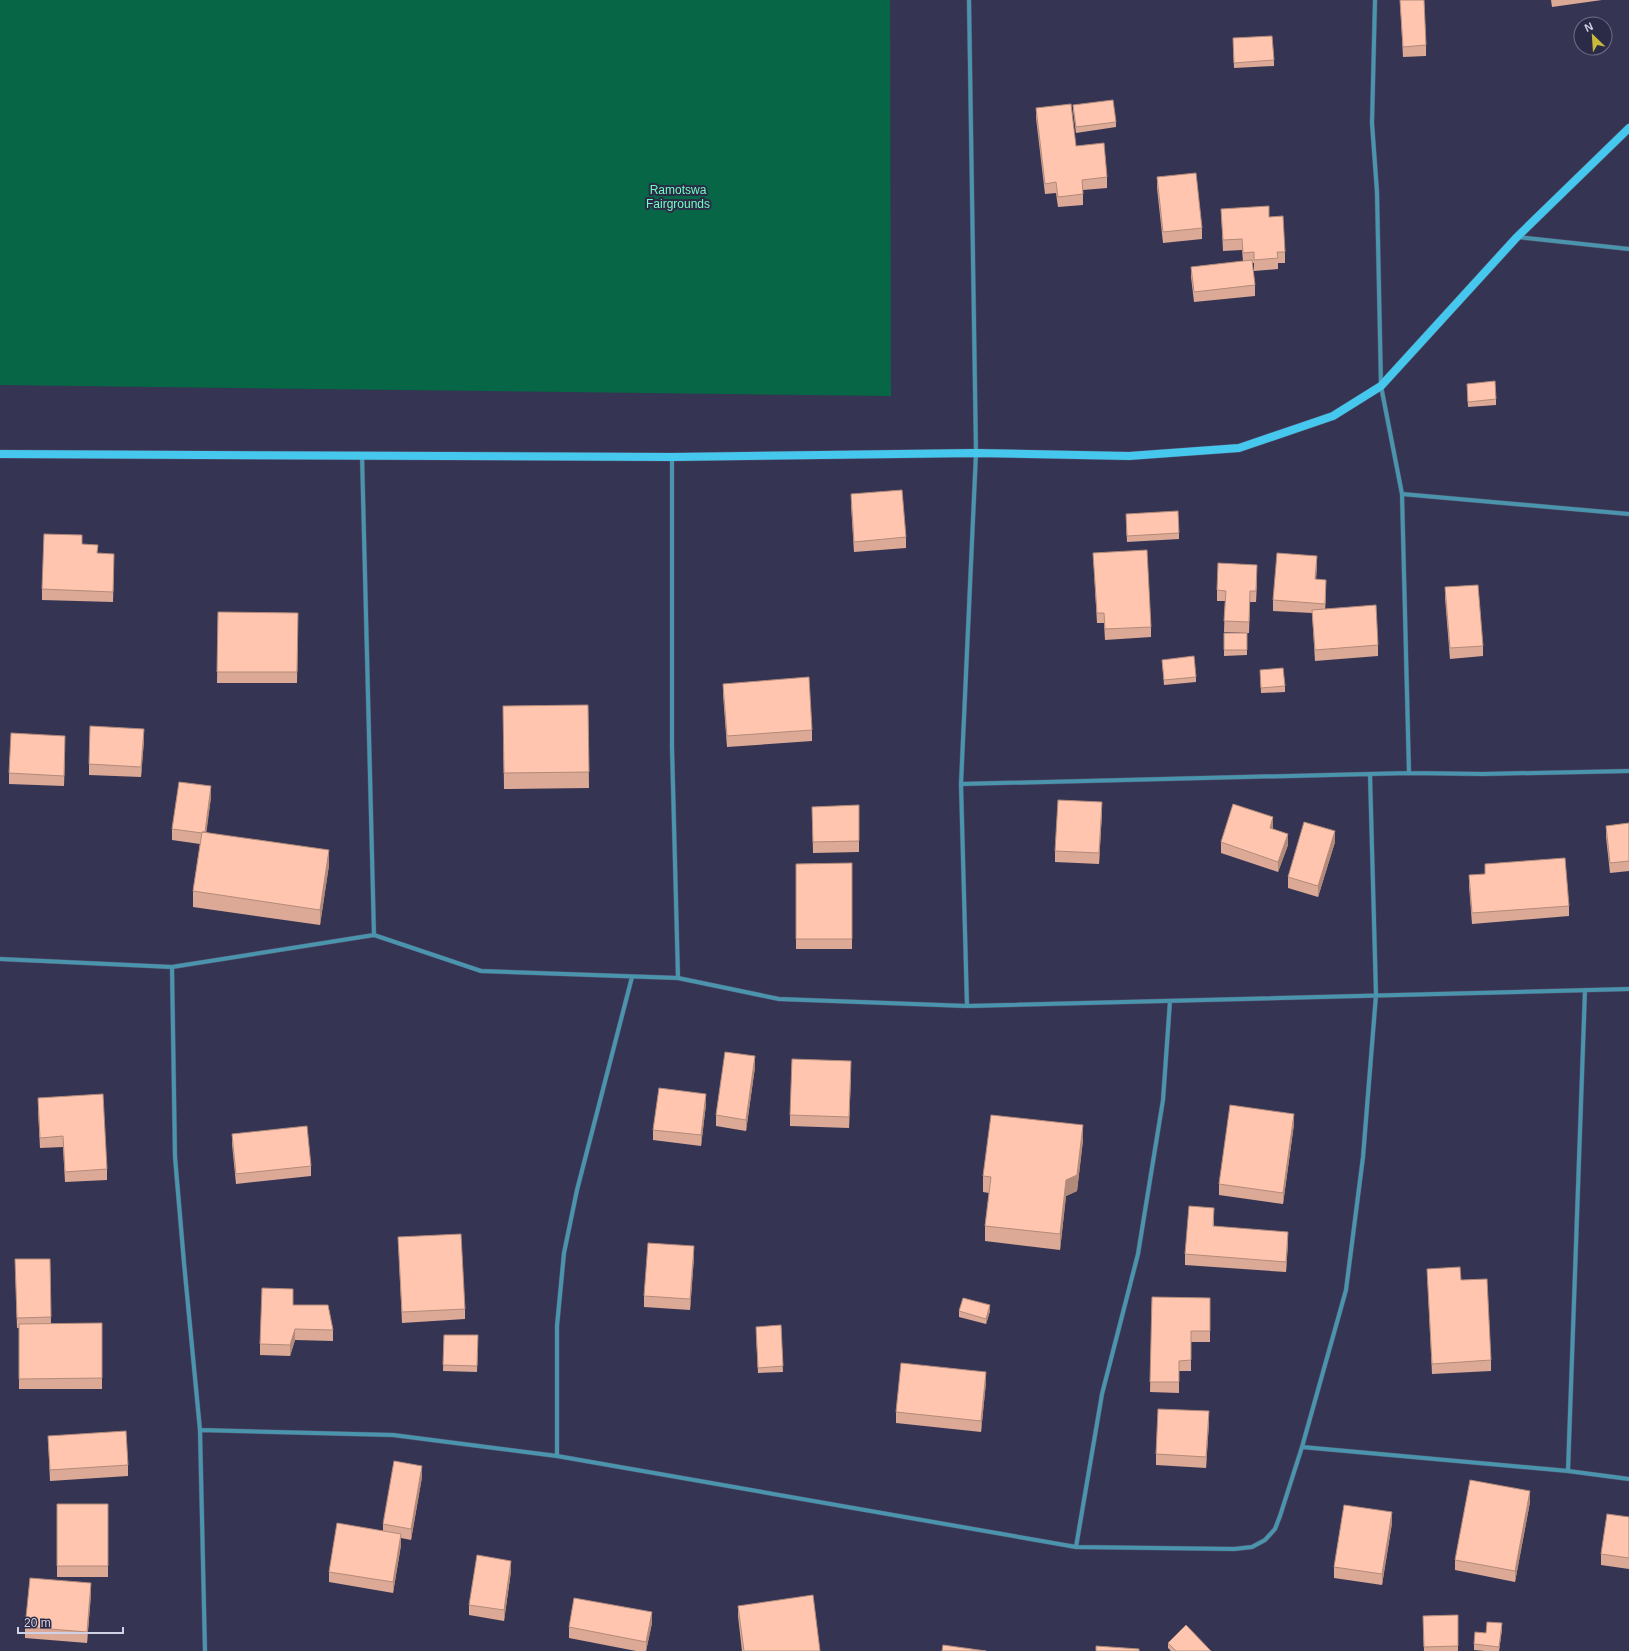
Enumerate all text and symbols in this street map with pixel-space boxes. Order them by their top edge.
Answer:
north arrow [1573,16,1613,56]
text: N [1583,20,1595,34]
park label: Ramotswa Fairgrounds [646,183,710,211]
scale bar [18,1609,123,1635]
text: 20 m [24,1616,51,1630]

